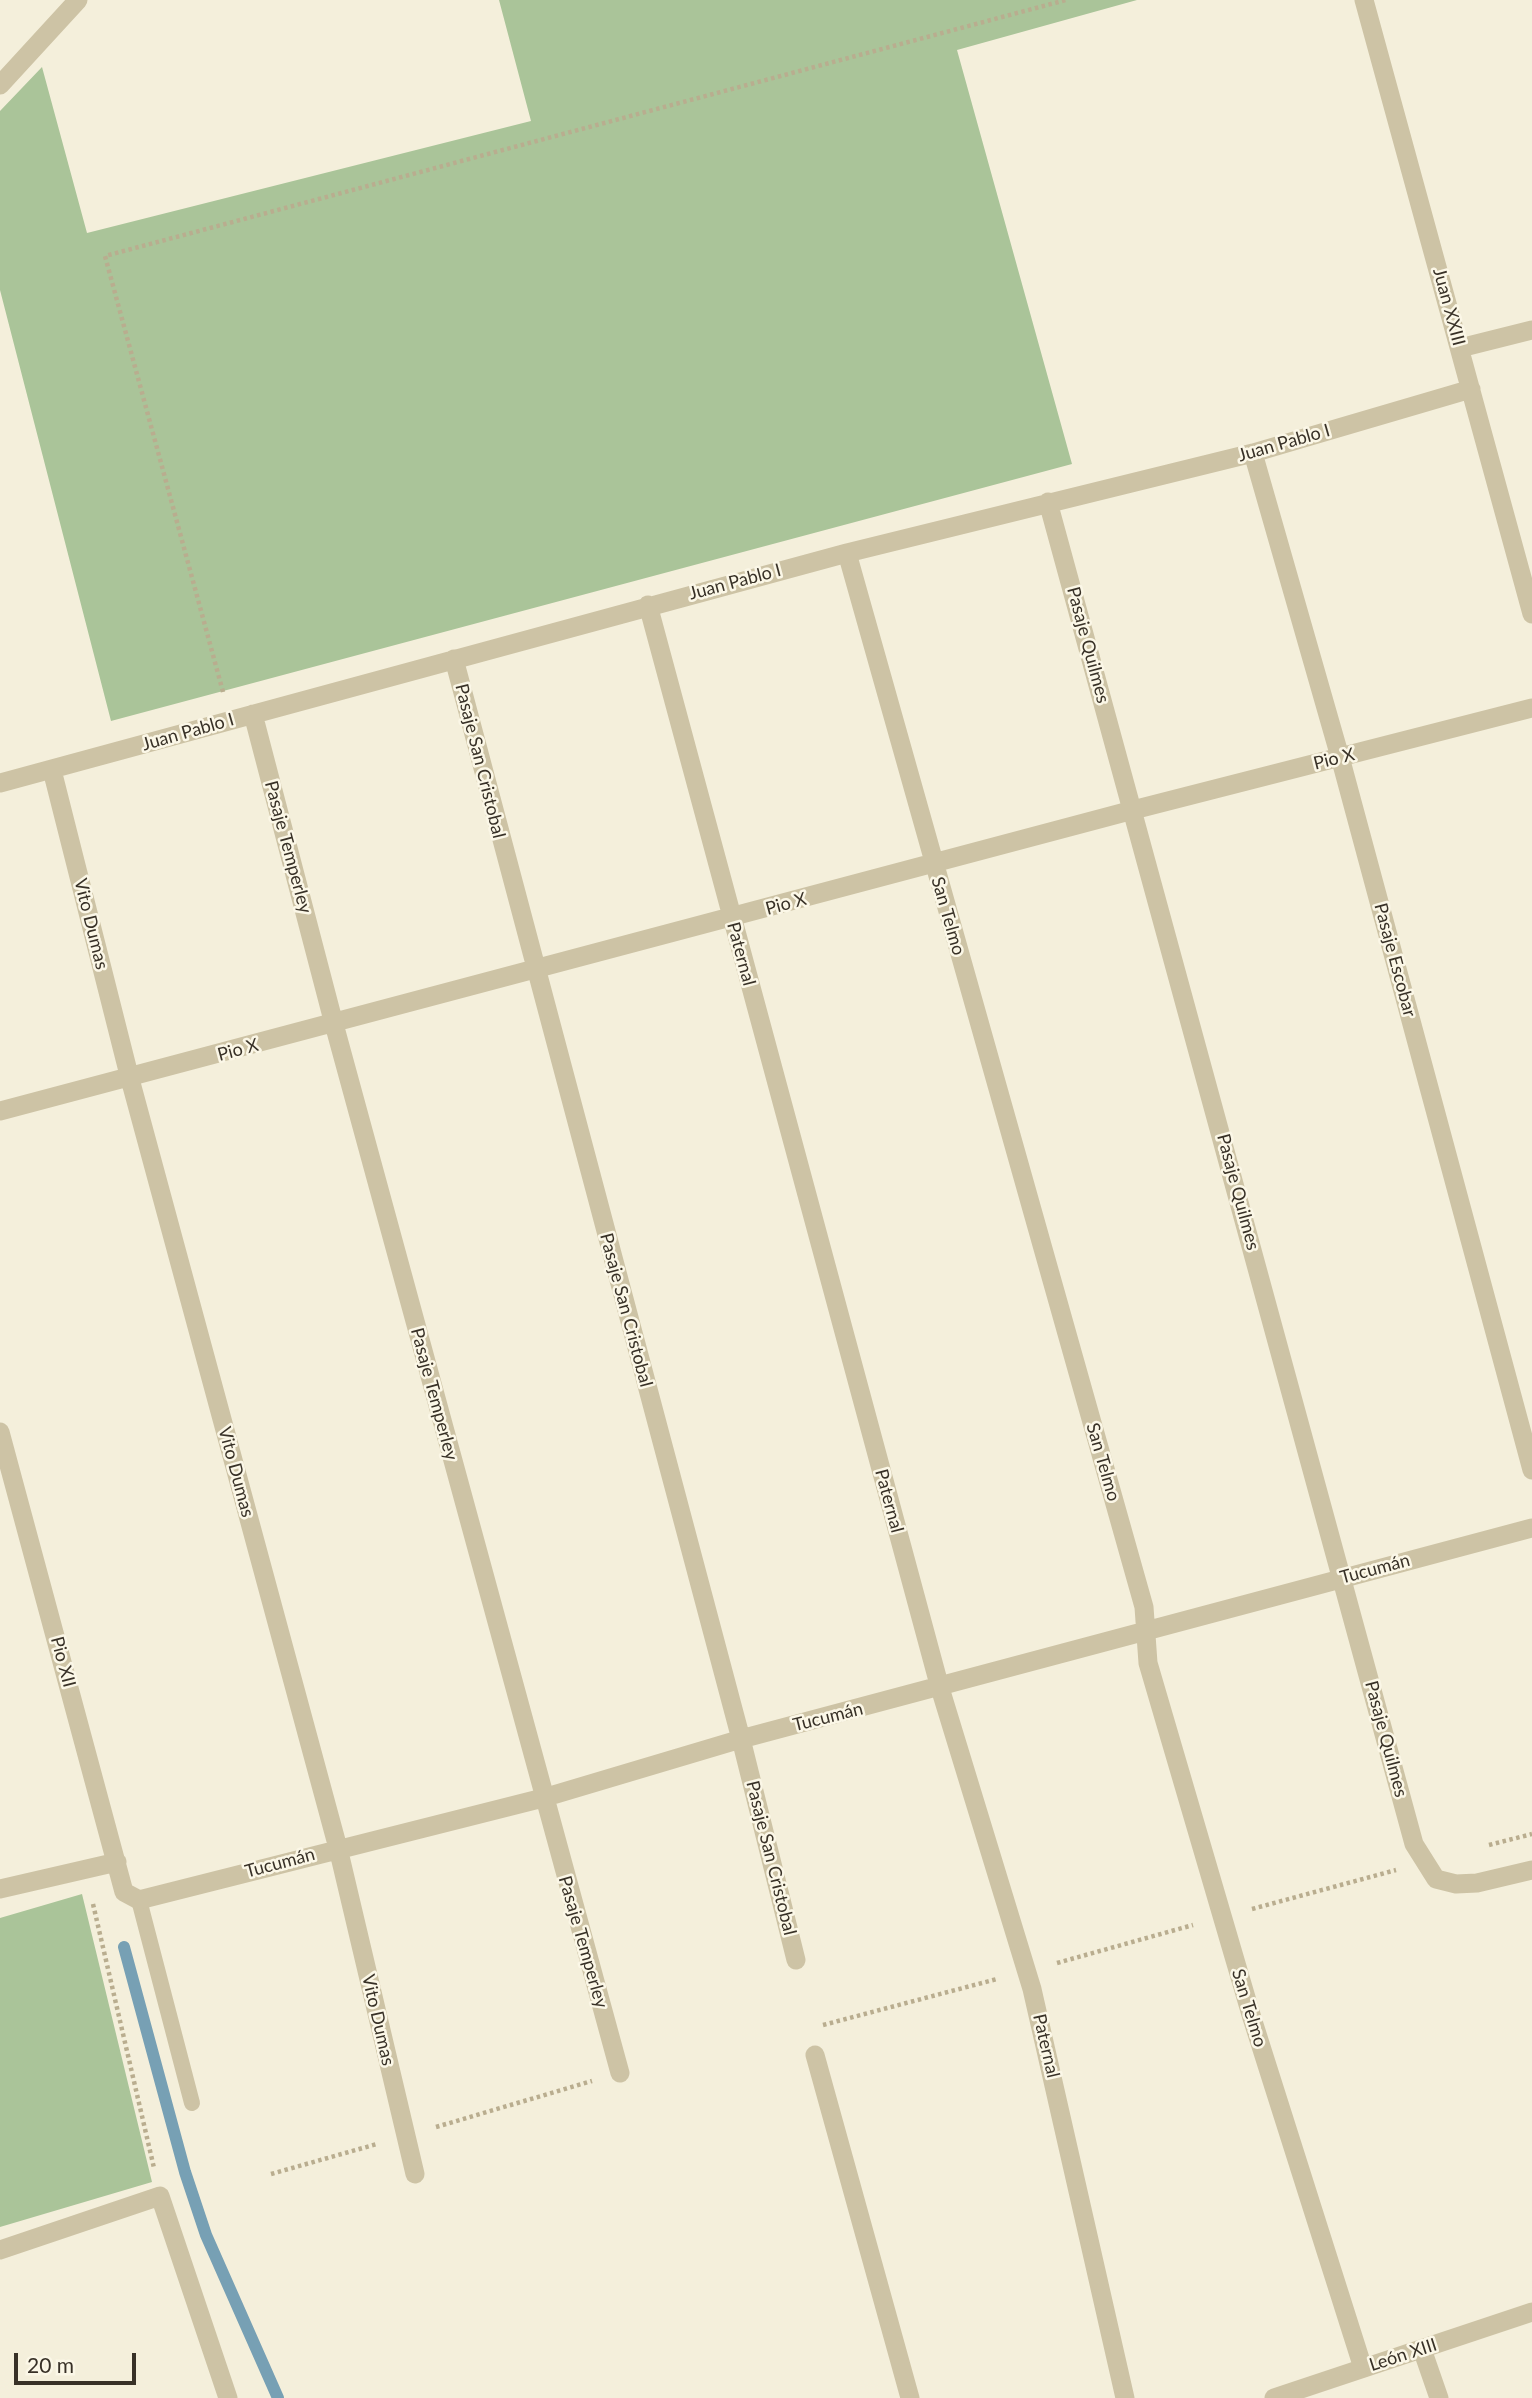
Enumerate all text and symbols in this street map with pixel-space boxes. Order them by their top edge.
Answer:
street label: Juan XXIII [1428,266,1470,348]
street label: Juan Pablo I [1236,420,1332,466]
street label: Juan Pablo I [686,559,784,605]
street label: Pasaje Quilmes [1062,584,1114,706]
street label: Pasaje San Cristobal [450,682,510,840]
street label: Juan Pablo I [140,709,236,755]
street label: Pio X [1311,743,1357,775]
street label: Pasaje Temperley [260,778,316,916]
street label: San Telmo [927,874,969,958]
street label: Vito Dumas [69,876,113,972]
street label: Pio X [763,888,809,920]
street label: Pasaje Escobar [1369,901,1421,1019]
street label: Paternal [722,920,760,988]
street label: Pio X [215,1034,261,1066]
street label: Pasaje Quilmes [1212,1131,1264,1253]
street label: Pasaje San Cristobal [595,1231,657,1389]
street label: Pasaje Temperley [406,1325,462,1463]
street label: San Telmo [1082,1420,1124,1504]
street label: Vito Dumas [214,1424,258,1520]
street label: Paternal [870,1467,908,1535]
street label: Tucumán [1338,1549,1412,1589]
street label: Pio XII [46,1634,80,1690]
street label: Pasaje Quilmes [1360,1678,1412,1800]
street label: Tucumán [791,1698,865,1736]
street label: Pasaje San Cristobal [741,1779,801,1937]
street label: Tucumán [243,1843,317,1883]
street label: Pasaje Temperley [554,1874,612,2010]
street label: San Telmo [1227,1966,1271,2050]
street label: Vito Dumas [357,1972,399,2068]
street label: Paternal [1028,2012,1064,2080]
street label: León XIII [1366,2334,1440,2376]
scale bar [18,2338,140,2382]
text: 20 m [27,2352,74,2377]

